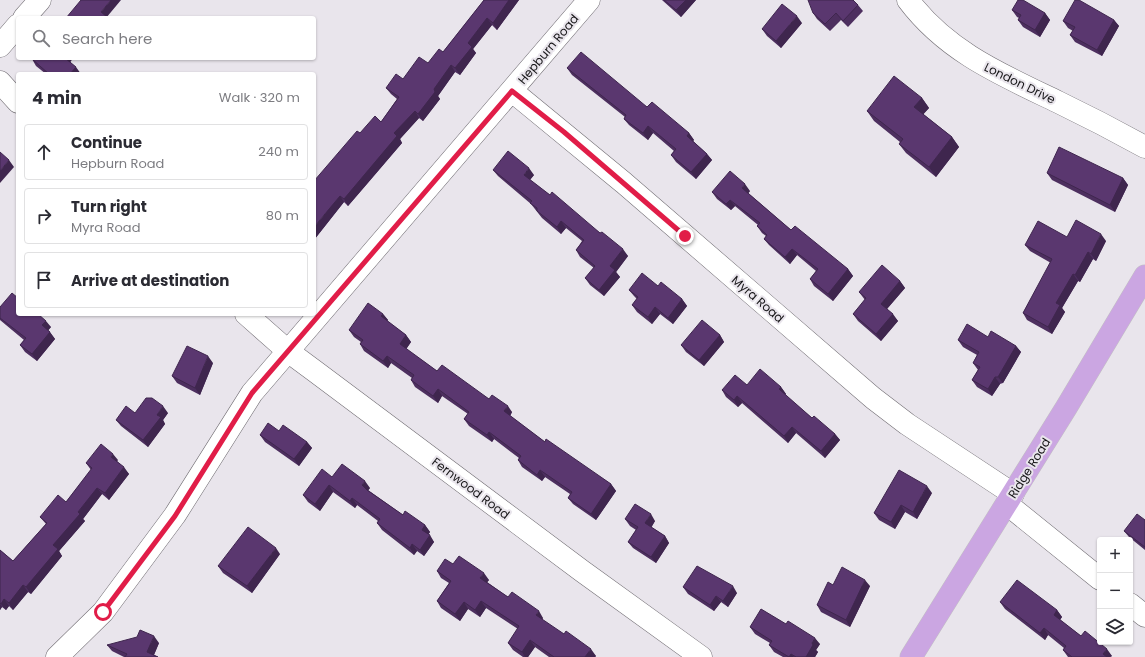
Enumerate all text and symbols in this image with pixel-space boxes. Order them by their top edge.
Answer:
street label: Hepburn Road [514,11,582,87]
search box [16,16,316,60]
icon: search [30,27,52,49]
text: Search here [62,28,152,49]
street label: London Drive [982,58,1058,108]
text: 4 min [32,86,82,110]
text: Walk · 320 m [219,88,300,107]
text: Continue [71,132,142,153]
icon: ahead [33,141,55,163]
text: 240 m [258,142,299,161]
text: Hepburn Road [71,154,164,173]
text: Turn right [71,196,147,217]
icon: right [33,205,55,227]
text: 80 m [266,206,299,225]
text: Myra Road [71,218,140,237]
route end [676,227,694,245]
icon: arrive [33,269,55,291]
text: Arrive at destination [71,270,229,291]
street label: Myra Road [728,272,788,326]
street label: Ridge Road [1004,435,1054,501]
street label: Fernwood Road [429,453,513,523]
map controls [1097,537,1133,645]
button: + [1097,537,1133,573]
button: − [1097,573,1133,609]
route start [94,603,112,621]
button: layers [1097,609,1133,645]

